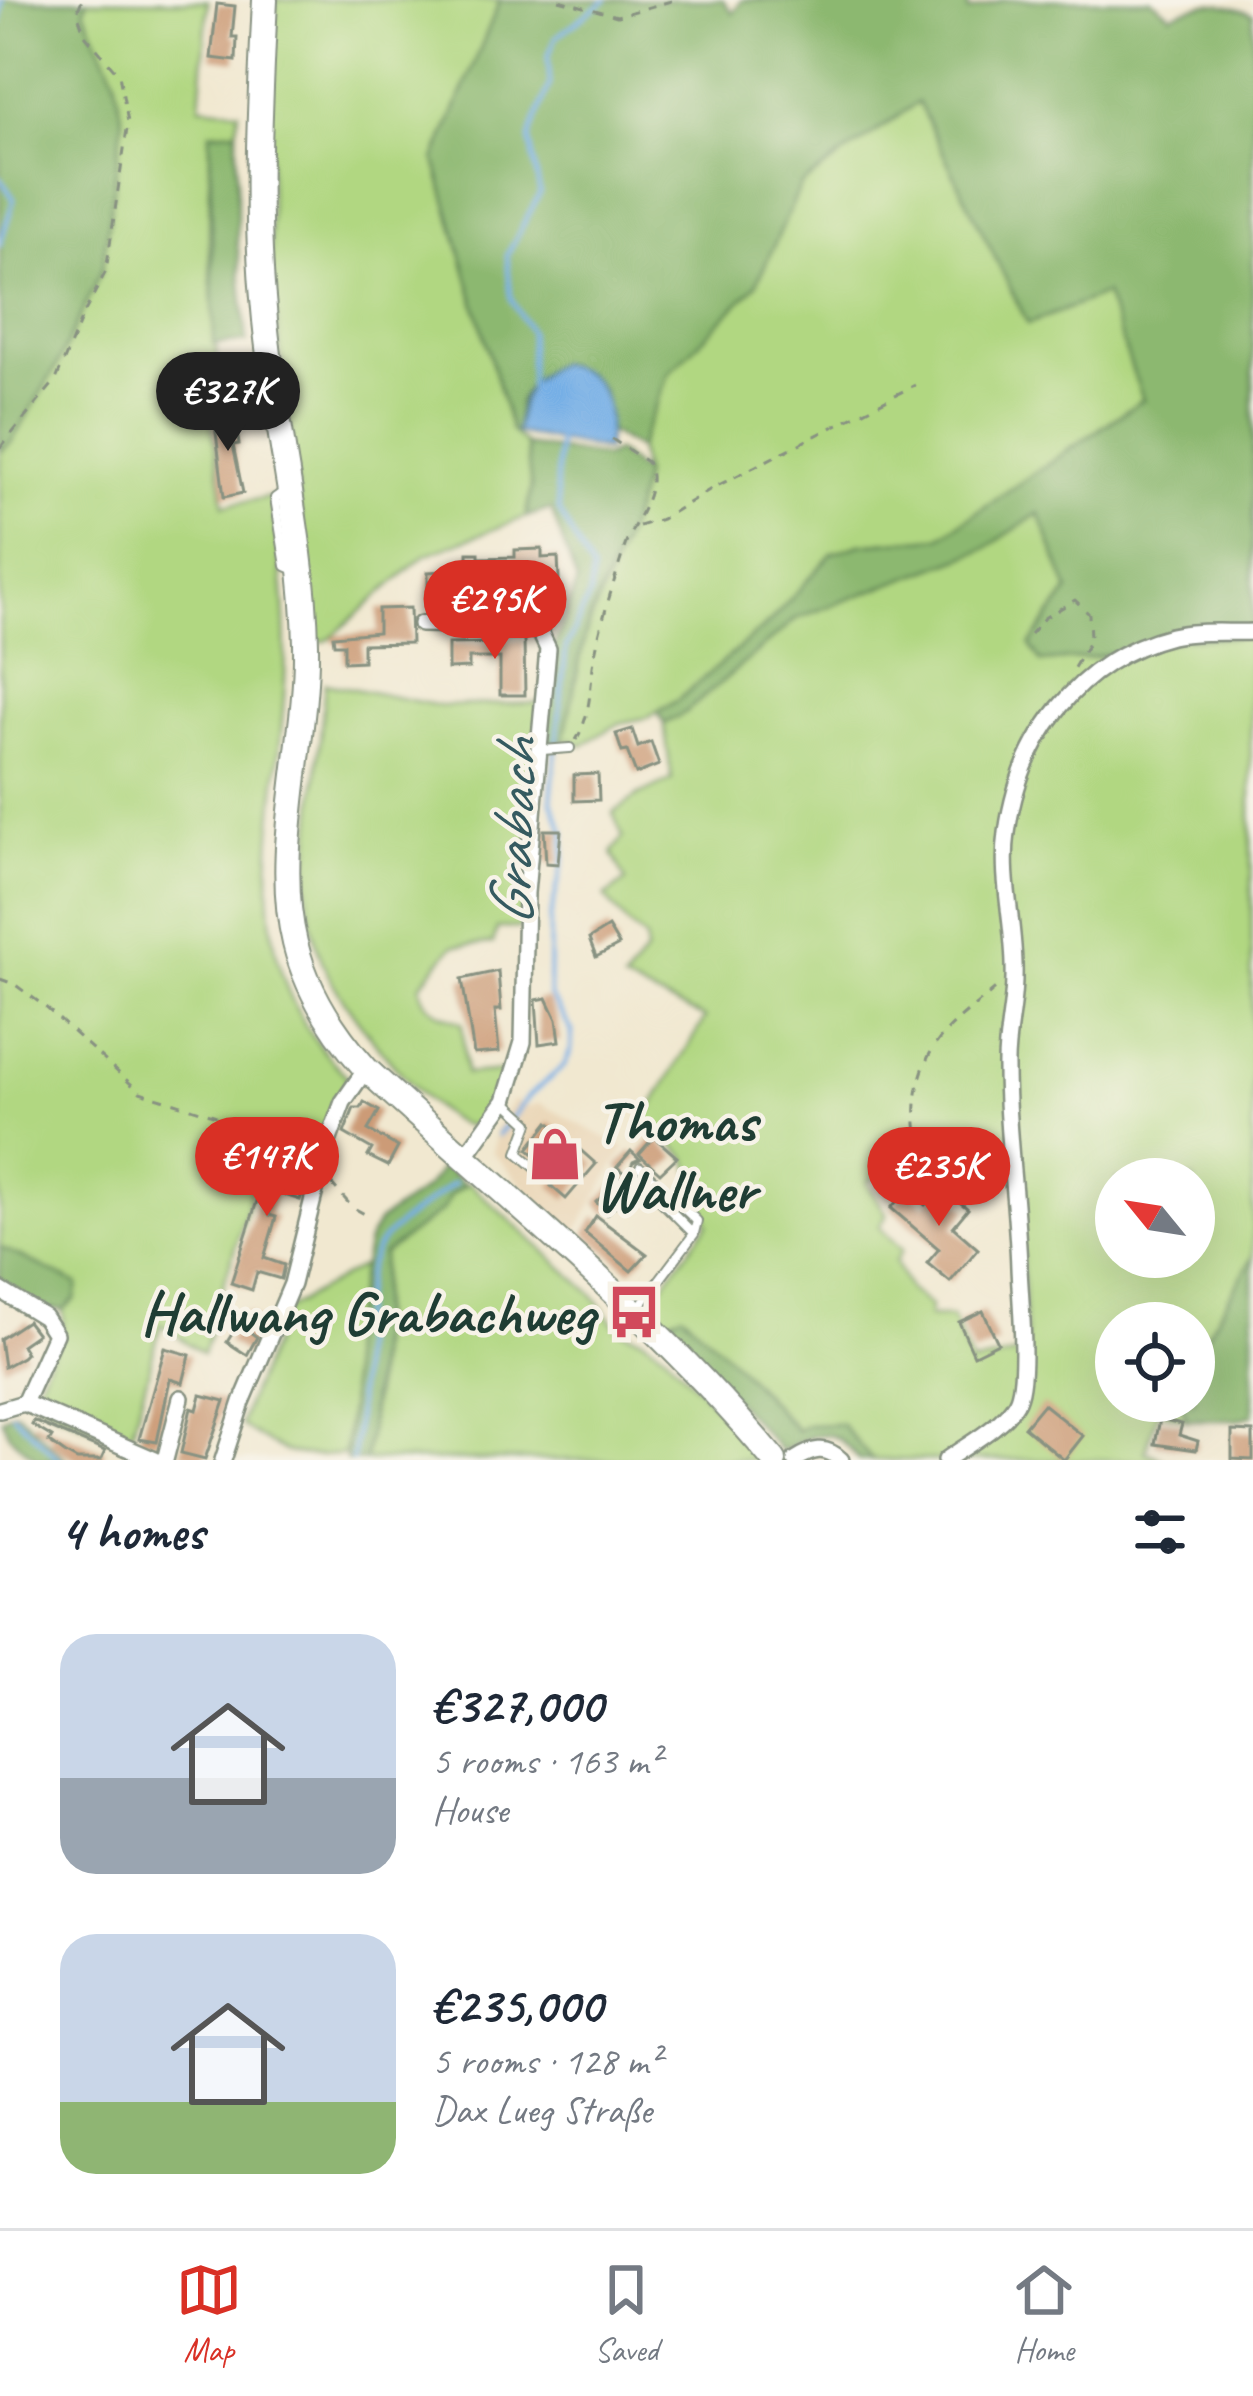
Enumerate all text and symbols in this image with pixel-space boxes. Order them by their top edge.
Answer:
pin: €327K [144,352,312,454]
text: €327K [183,366,273,415]
pin: €295K [411,560,579,662]
text: €295K [451,574,539,623]
water label: Grabach [471,734,556,927]
place label: Thomas Wallner [595,1083,762,1228]
pin: €147K [183,1117,351,1219]
shop icon: Thomas Wallner [526,1125,584,1183]
pin: €235K [855,1127,1023,1229]
text: €147K [222,1131,312,1180]
text: €235K [894,1141,984,1190]
north arrow [1095,1158,1215,1278]
map controls [1095,1158,1215,1422]
place label: Hallwang Grabachweg [140,1275,599,1351]
bus stop icon: Hallwang Grabachweg [605,1283,663,1341]
button: locate [1095,1302,1215,1422]
icon: filters [1127,1499,1193,1565]
text: 4 homes [60,1500,204,1564]
text: €327,000 [432,1673,603,1737]
icon: home [156,1682,300,1826]
text: 5 rooms · 163 m² [432,1737,660,1786]
text: House [432,1786,508,1835]
text: €235,000 [432,1973,602,2037]
icon: home [156,1982,300,2126]
text: 5 rooms · 128 m² [432,2037,660,2086]
text: Dax Lueg Straße [432,2086,652,2135]
tab: Map [176,2257,242,2371]
tab: Saved [593,2257,659,2371]
tab: Home [1011,2257,1077,2371]

